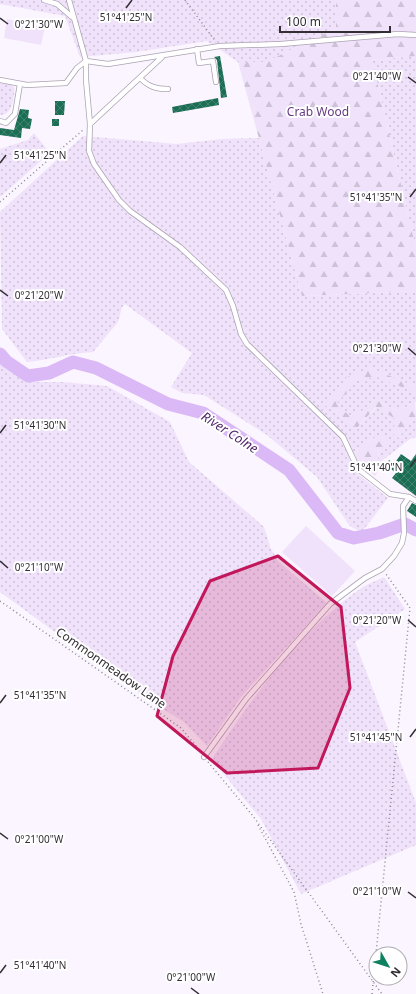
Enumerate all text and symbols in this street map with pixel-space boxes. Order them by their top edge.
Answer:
scale bar [280,8,390,34]
text: 51°41'25"N [100,10,152,24]
text: 100 m [286,13,321,30]
text: 0°21'30"W [15,17,64,31]
text: 0°21'40"W [353,69,402,83]
park label: Crab Wood [287,103,349,120]
text: 51°41'25"N [14,148,66,162]
text: 51°41'35"N [350,190,402,204]
text: 0°21'20"W [15,288,64,302]
text: 0°21'30"W [353,341,402,355]
water label: River Colne [198,407,262,457]
text: 51°41'30"N [14,418,66,432]
text: 51°41'40"N [350,460,402,474]
text: 0°21'10"W [15,560,64,574]
text: 0°21'20"W [353,613,402,627]
street label: Commonmeadow Lane [53,623,170,712]
text: 51°41'35"N [14,688,66,702]
text: 51°41'45"N [350,730,402,744]
text: 0°21'00"W [15,832,64,846]
text: 0°21'10"W [353,884,402,898]
north arrow [368,946,408,986]
text: 51°41'40"N [14,958,66,972]
text: N [388,964,405,981]
text: 0°21'00"W [167,970,216,984]

